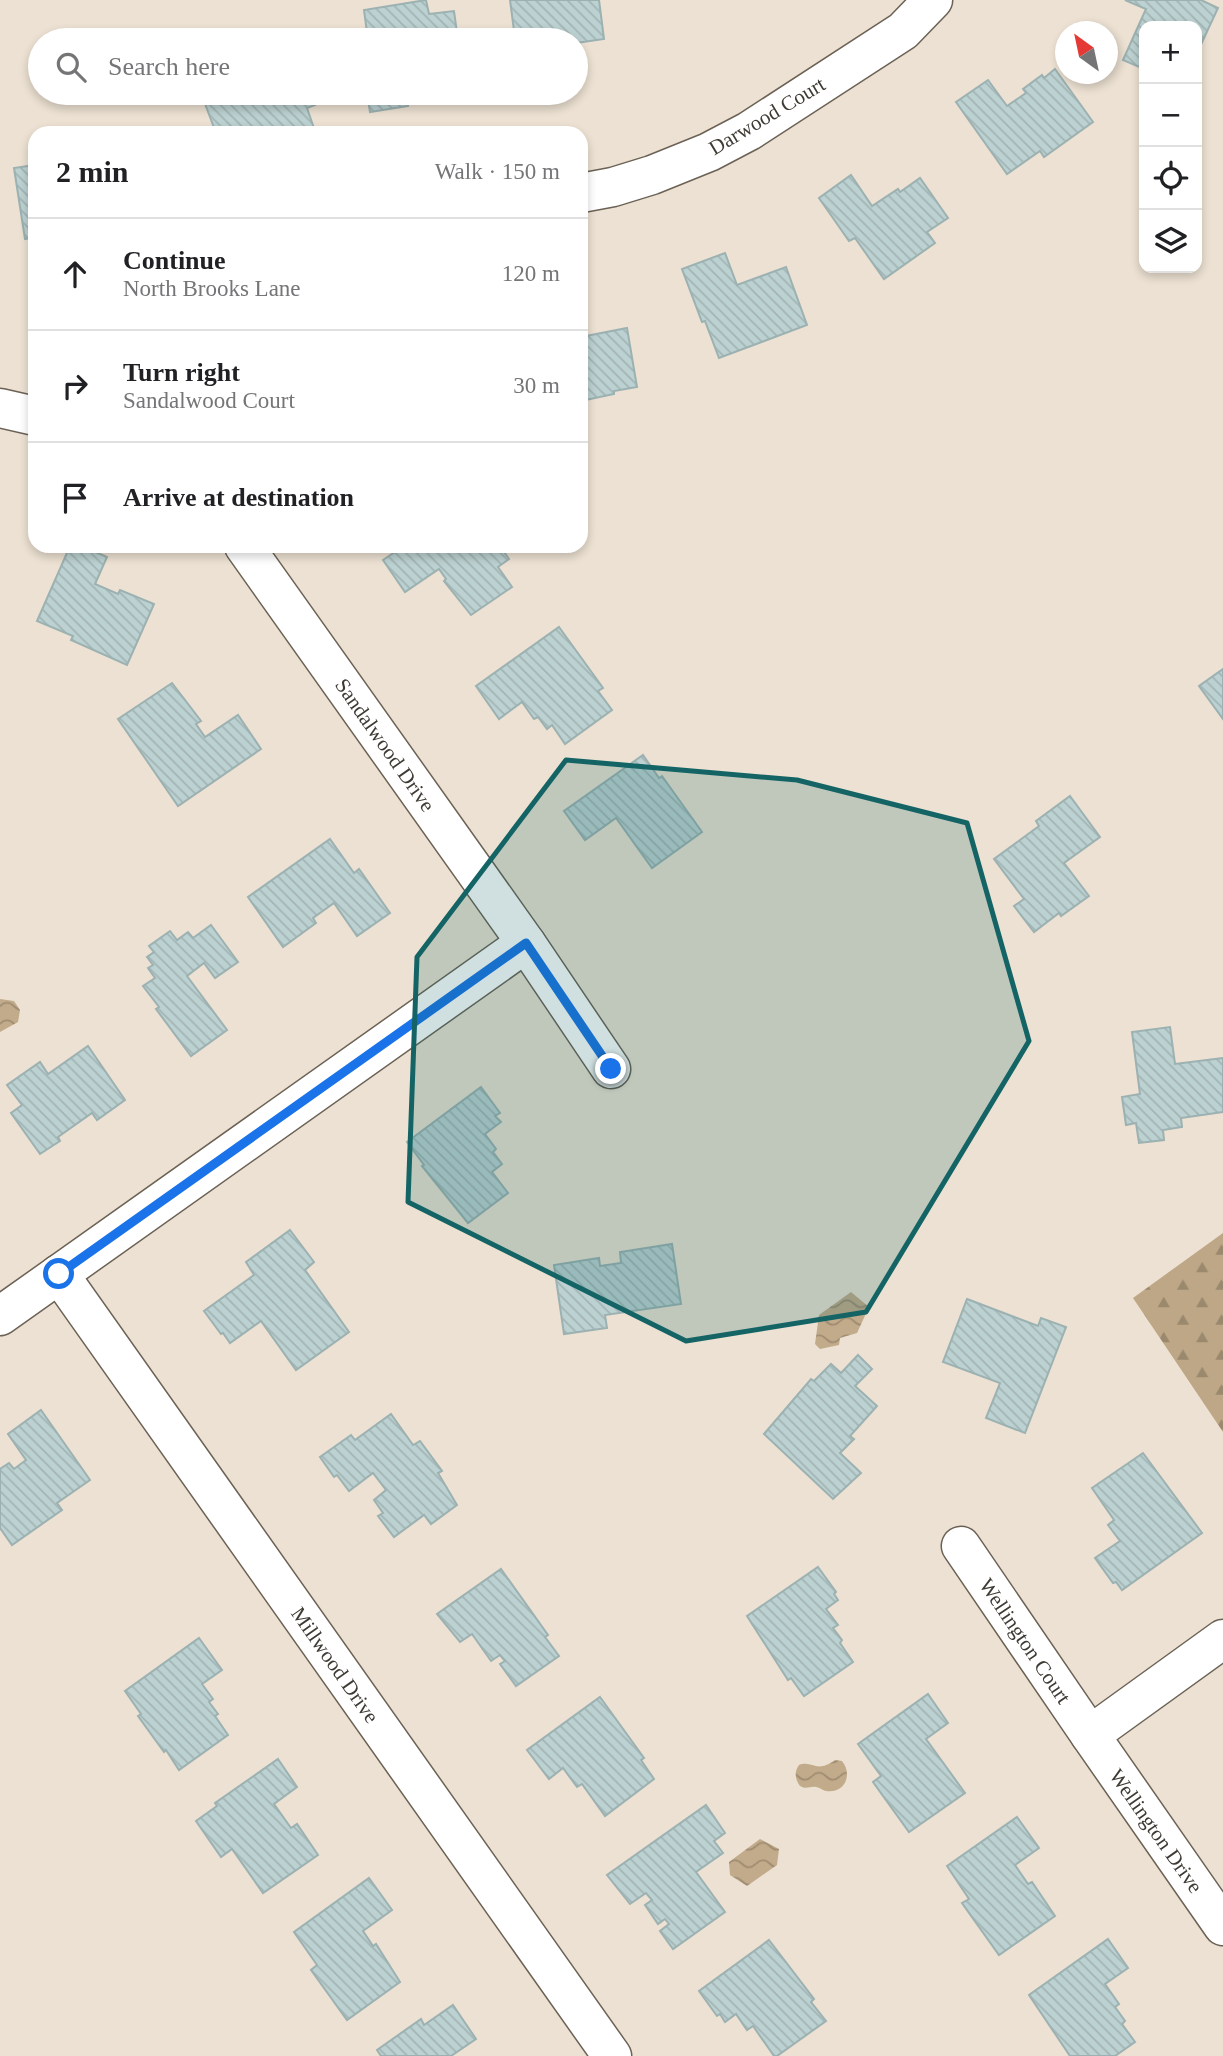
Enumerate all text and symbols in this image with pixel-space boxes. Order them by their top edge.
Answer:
north arrow [1055,21,1118,84]
map controls [1139,21,1202,273]
button: + [1139,21,1202,84]
search box [28,28,588,105]
icon: search [52,48,90,86]
text: Search here [108,52,230,81]
street label: Darwood Court [705,72,830,160]
button: − [1139,84,1202,147]
button: locate [1139,147,1202,210]
text: 2 min [56,155,129,188]
text: Walk · 150 m [435,159,560,184]
button: layers [1139,210,1202,273]
text: Continue [123,246,226,275]
icon: ahead [56,255,94,293]
text: 120 m [502,261,560,286]
text: North Brooks Lane [123,276,301,301]
text: Turn right [123,358,240,387]
icon: right [56,367,94,405]
text: 30 m [513,373,560,398]
text: Sandalwood Court [123,388,295,413]
icon: arrive [56,479,94,517]
text: Arrive at destination [123,483,354,512]
street label: Sandalwood Drive [330,674,440,816]
route end [595,1053,626,1084]
route start [43,1258,74,1289]
street label: Wellington Court [974,1574,1076,1708]
street label: Millwood Drive [286,1602,384,1728]
street label: Wellington Drive [1104,1764,1208,1898]

